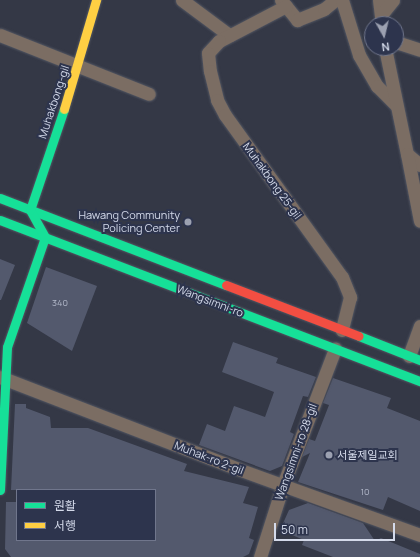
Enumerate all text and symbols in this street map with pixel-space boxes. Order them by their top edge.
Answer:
north arrow [364,16,404,56]
text: N [381,39,391,55]
street label: Muhakbong-gil [36,64,72,140]
street label: Muhakbong 25-gil [240,140,304,222]
place label: Hawang Community Policing Center [78,209,180,235]
marker: Hawang Community Policing Center [183,217,193,227]
street label: Wangsimni-ro [175,282,245,320]
house number: 340 [52,298,68,308]
street label: Wangsimni-ro 28-gil [272,402,320,502]
street label: Muhak-ro 2-gil [172,439,246,477]
place label: 서울제일교회 [337,448,398,462]
marker: 서울제일교회 [324,450,334,460]
house number: 10 [361,487,369,497]
legend [16,489,156,541]
text: 원활 [54,497,76,514]
scale bar [276,515,397,541]
text: 서행 [54,517,76,534]
text: 50 m [281,521,308,538]

